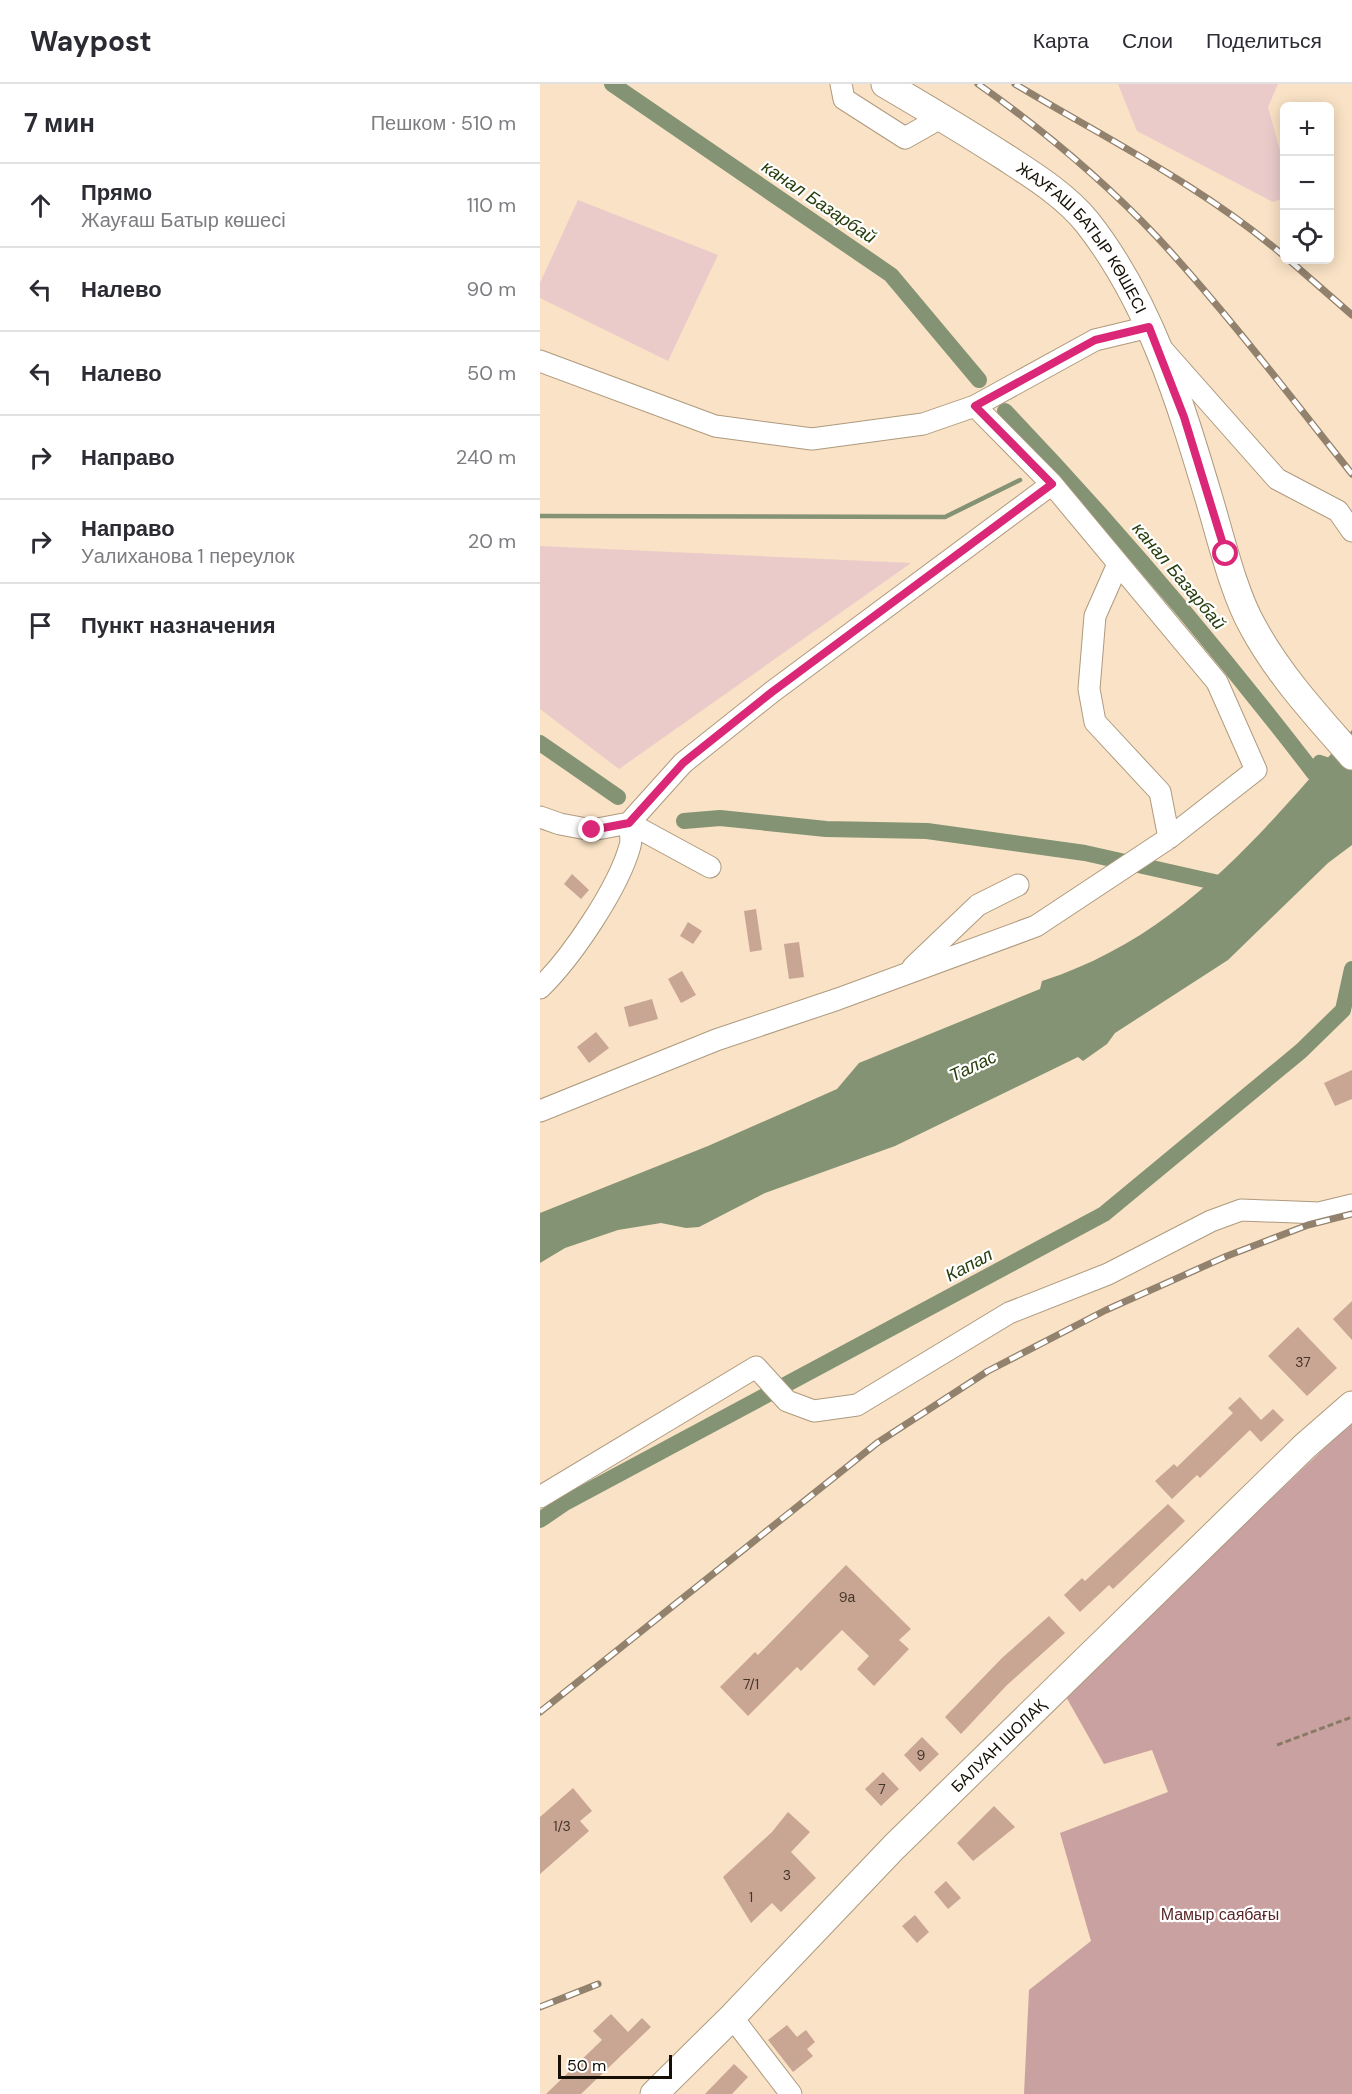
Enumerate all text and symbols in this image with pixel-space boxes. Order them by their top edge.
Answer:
text: Waypost [30,23,152,60]
text: Карта [1033,27,1089,55]
text: Слои [1122,27,1173,55]
text: Поделиться [1206,27,1322,55]
map controls [1280,102,1334,264]
button: + [1280,102,1334,156]
text: 7 мин [24,106,95,140]
text: Пешком · 510 m [371,110,516,136]
water label: канал Базарбай [757,155,881,249]
button: − [1280,156,1334,210]
street label: ЖАУҒАШ БАТЫР КӨШЕСІ [1012,157,1151,317]
text: Прямо [81,178,152,207]
icon: ahead [24,189,57,222]
text: 110 m [467,192,516,218]
text: Жауғаш Батыр көшесі [81,207,286,233]
button: locate [1280,210,1334,264]
icon: left [24,273,57,306]
text: Налево [81,275,162,304]
text: 90 m [467,276,516,302]
icon: left [24,357,57,390]
text: Налево [81,359,162,388]
text: 50 m [467,360,516,386]
icon: right [24,441,57,474]
text: Направо [81,443,175,472]
text: 240 m [456,444,516,470]
text: Направо [81,514,175,543]
water label: канал Базарбай [1127,517,1231,635]
icon: right [24,525,57,558]
text: 20 m [468,528,516,554]
route start [1212,540,1238,566]
text: Уалиханова 1 переулок [81,543,294,569]
icon: arrive [24,609,57,642]
text: Пункт назначения [81,611,276,640]
route end [578,816,604,842]
water label: Талас [945,1045,1001,1087]
water label: Капал [941,1243,997,1287]
house number: 37 [1295,1353,1311,1371]
house number: 9а [839,1588,856,1606]
house number: 7/1 [743,1675,759,1693]
street label: БАЛУАН ШОЛАҚ [947,1694,1051,1797]
house number: 9 [917,1746,926,1764]
house number: 7 [878,1780,886,1798]
house number: 1/3 [553,1817,571,1835]
house number: 3 [783,1866,791,1884]
house number: 1 [749,1888,753,1906]
park label: Мамыр саябағы [1161,1904,1279,1925]
scale bar [558,2052,672,2080]
text: 50 m [567,2055,606,2076]

